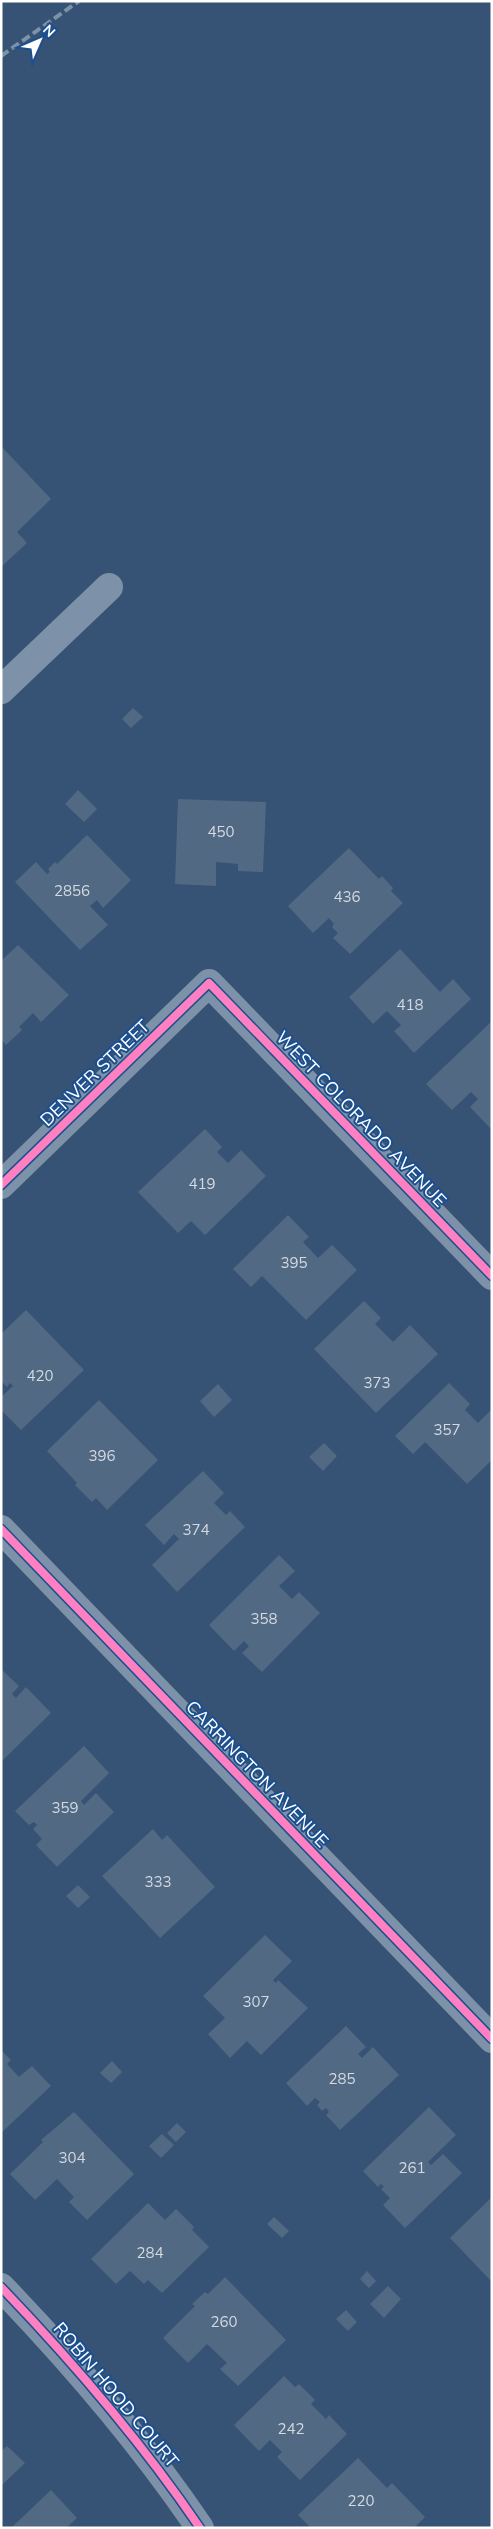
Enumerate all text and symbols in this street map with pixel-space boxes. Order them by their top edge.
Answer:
north arrow [15,15,65,65]
text: N [39,21,59,41]
house number: 450 [207,822,235,841]
house number: 2856 [54,881,90,900]
house number: 436 [333,887,361,906]
house number: 418 [396,995,424,1014]
street label: DENVER STREET [35,1014,154,1131]
street label: WEST COLORADO AVENUE [271,1026,452,1211]
house number: 419 [188,1174,216,1193]
house number: 395 [280,1253,308,1272]
house number: 420 [26,1366,54,1385]
house number: 373 [363,1373,391,1392]
house number: 357 [433,1420,461,1439]
house number: 396 [88,1446,116,1465]
house number: 374 [182,1520,210,1539]
house number: 358 [250,1609,278,1628]
street label: CARRINGTON AVENUE [181,1695,334,1852]
house number: 359 [51,1798,79,1817]
house number: 333 [144,1872,172,1891]
house number: 307 [242,1992,270,2011]
house number: 285 [328,2069,356,2088]
house number: 304 [58,2148,86,2167]
house number: 261 [398,2158,426,2177]
house number: 284 [136,2243,164,2262]
house number: 260 [210,2312,238,2331]
street label: ROBIN HOOD COURT [49,2317,184,2472]
house number: 242 [277,2419,305,2438]
house number: 220 [347,2491,375,2510]

